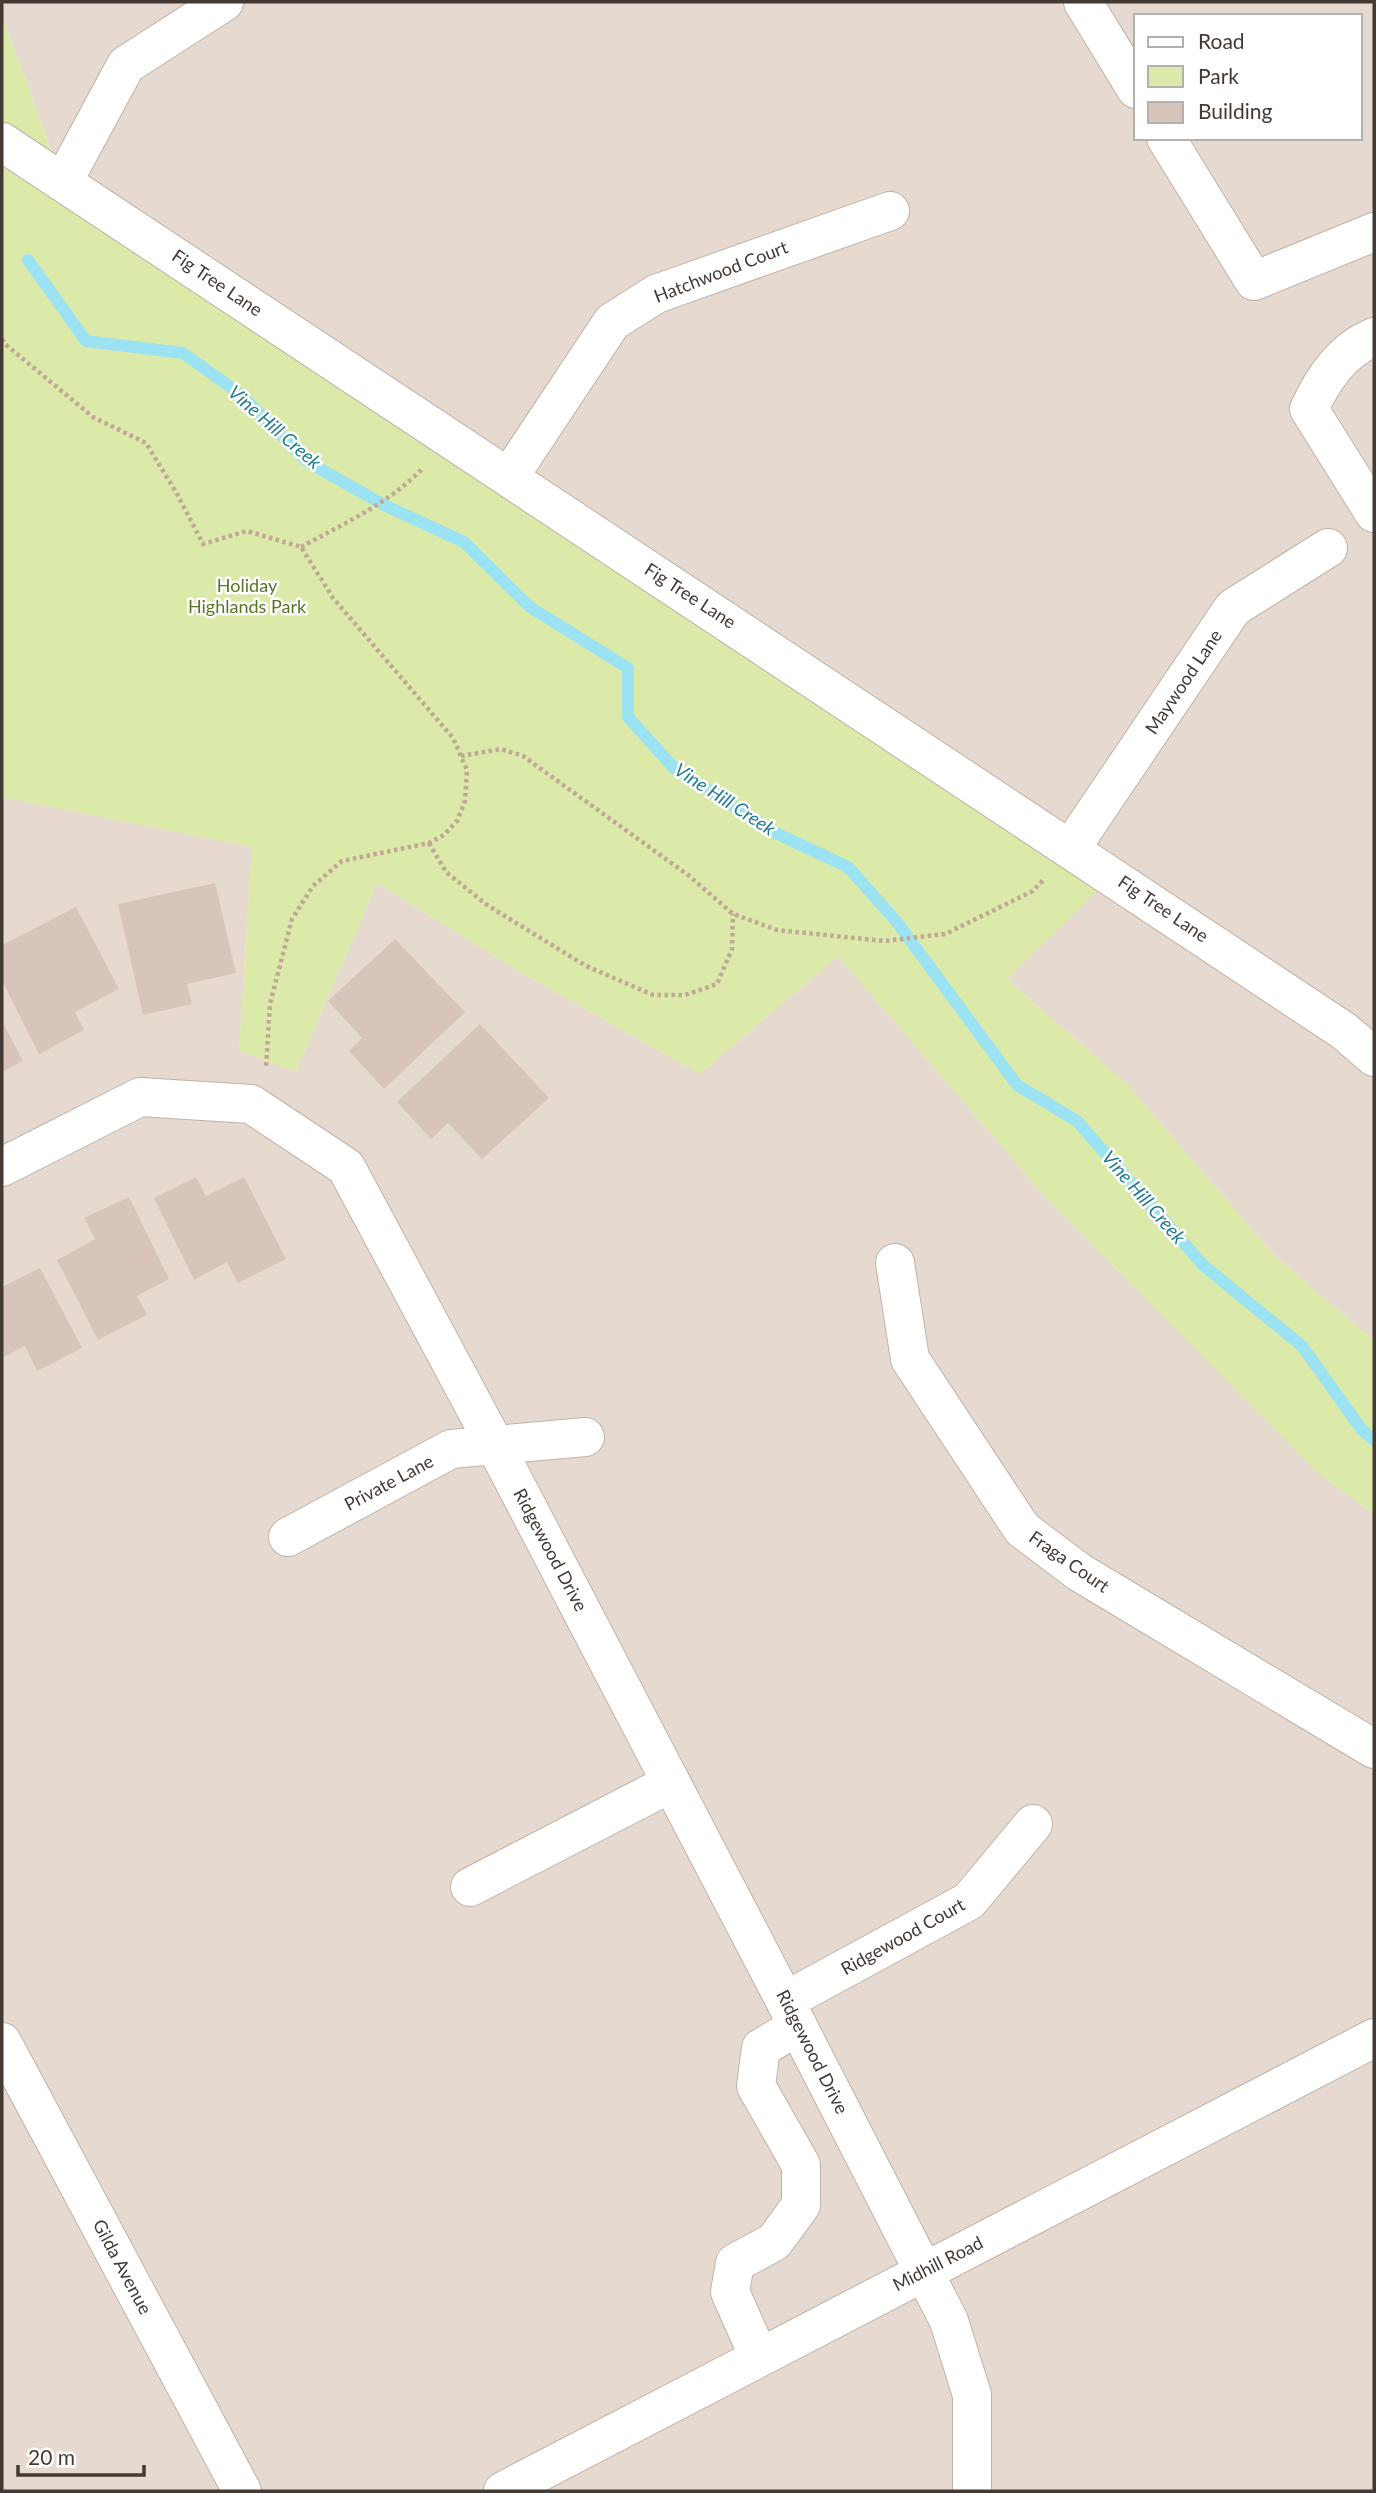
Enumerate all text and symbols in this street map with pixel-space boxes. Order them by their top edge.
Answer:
legend [1134,14,1362,140]
text: Road [1198,28,1245,53]
text: Park [1198,63,1239,88]
text: Building [1198,98,1273,123]
street label: Hatchwood Court [651,235,791,307]
street label: Fig Tree Lane [168,244,267,320]
water label: Vine Hill Creek [224,380,327,474]
street label: Fig Tree Lane [641,558,740,633]
park label: Holiday Highlands Park [188,574,307,617]
street label: Maywood Lane [1140,625,1226,738]
water label: Vine Hill Creek [670,757,781,840]
street label: Fig Tree Lane [1114,870,1213,946]
water label: Vine Hill Creek [1098,1145,1192,1249]
street label: Private Lane [340,1449,437,1515]
street label: Ridgewood Drive [509,1484,593,1615]
street label: Fraga Court [1025,1526,1114,1597]
street label: Ridgewood Court [837,1893,969,1979]
street label: Ridgewood Drive [772,1986,854,2117]
street label: Gilda Avenue [89,2215,157,2318]
street label: Midhill Road [889,2231,986,2295]
scale bar [18,2434,144,2478]
text: 20 m [28,2444,75,2469]

